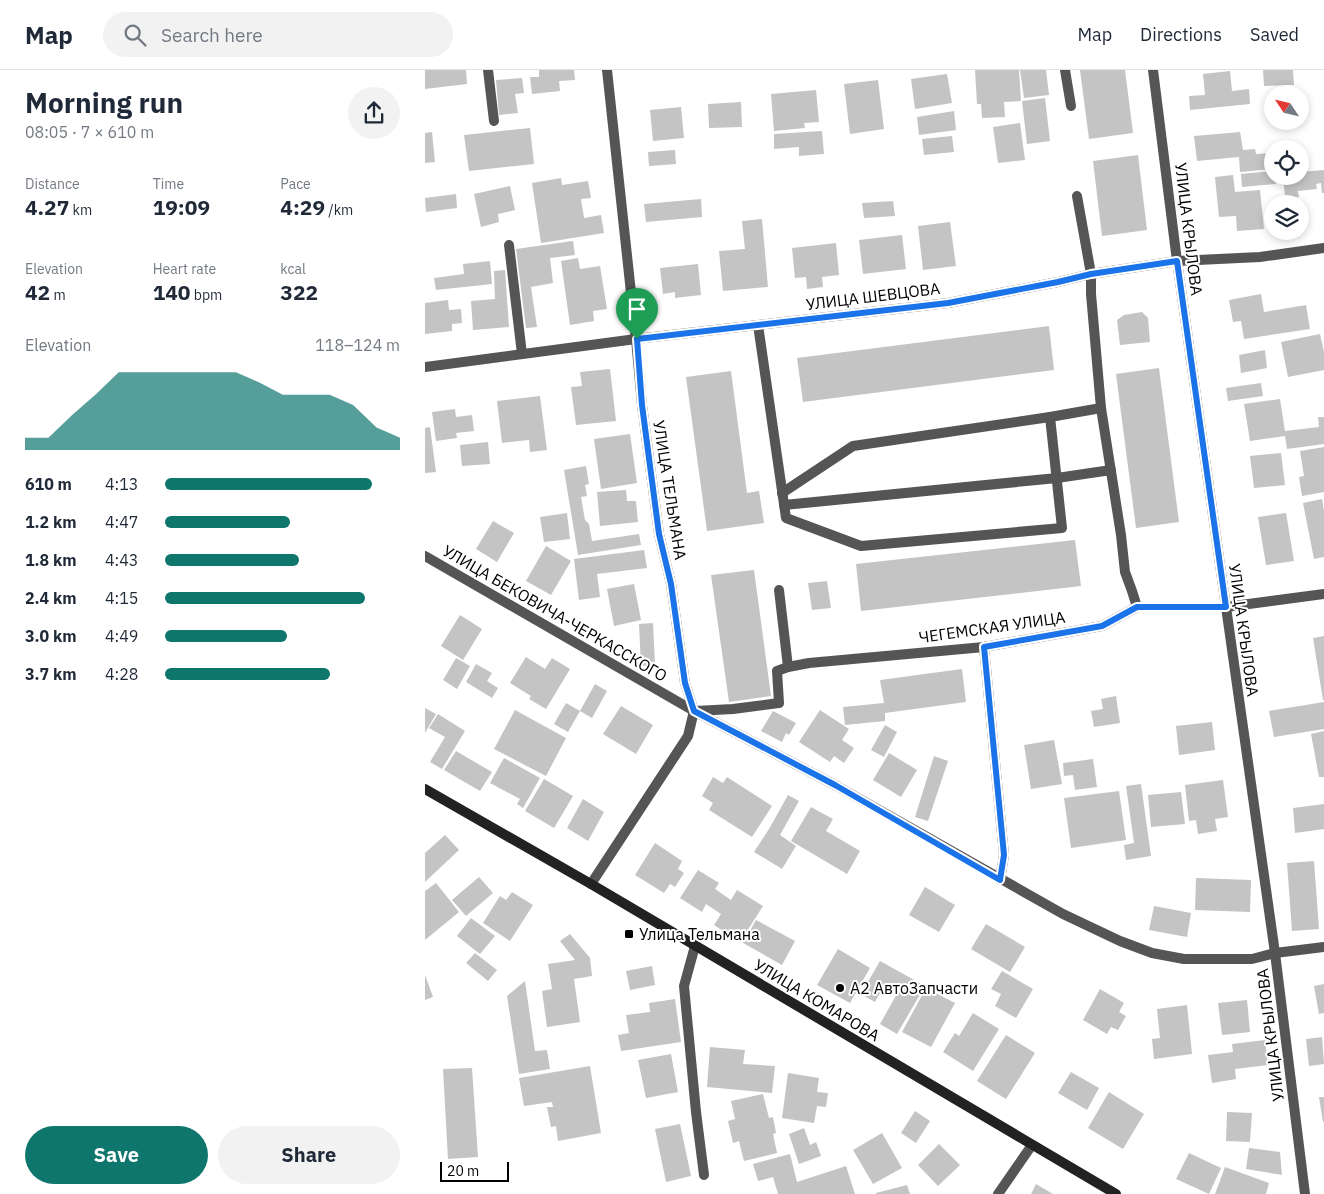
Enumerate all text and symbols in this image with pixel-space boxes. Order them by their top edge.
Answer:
search box [103,12,453,57]
text: Map [25,19,73,51]
icon: search [121,21,149,49]
text: Search here [161,23,263,47]
text: Map [1077,23,1112,46]
text: Directions [1140,23,1222,46]
text: Saved [1250,23,1299,46]
text: Morning run [25,84,183,121]
north arrow [1264,85,1309,130]
map controls [1264,85,1309,240]
button: share [348,87,400,139]
text: 08:05 · 7 × 610 m [25,122,154,142]
button: locate [1264,140,1309,185]
street label: УЛИЦА КРЫЛОВА [1171,161,1207,297]
text: Distance [25,175,80,193]
text: Time [153,175,184,193]
text: Pace [280,175,311,193]
text: 4.27 [25,193,69,221]
text: 19:09 [153,193,210,221]
text: 4:29 [280,193,325,221]
button: layers [1264,195,1309,240]
text: km [69,201,92,219]
text: /km [325,201,353,219]
text: Elevation [25,260,83,278]
text: Heart rate [153,260,216,278]
text: kcal [280,260,306,278]
text: 42 [25,278,50,306]
text: 140 [153,278,190,306]
text: 322 [280,278,318,306]
street label: УЛИЦА ШЕВЦОВА [805,278,941,314]
text: m [50,286,66,304]
text: bpm [190,286,222,304]
pin [616,288,658,339]
icon: arrive [623,295,651,323]
text: Elevation [25,335,91,355]
text: 118–124 m [315,335,400,355]
street label: УЛИЦА ТЕЛЬМАНА [649,419,691,561]
text: 610 m [25,474,72,494]
text: 4:13 [105,474,138,494]
text: 1.2 km [25,512,76,532]
text: 4:47 [105,512,138,532]
street label: УЛИЦА БЕКОВИЧА-ЧЕРКАССКОГО [439,540,671,686]
text: 1.8 km [25,550,76,570]
text: 4:43 [105,550,138,570]
street label: УЛИЦА КРЫЛОВА [1225,562,1263,698]
text: 2.4 km [25,588,76,608]
text: 4:15 [105,588,138,608]
street label: ЧЕГЕМСКАЯ УЛИЦА [917,607,1067,647]
text: 3.0 km [25,626,76,646]
text: 4:49 [105,626,138,646]
text: 3.7 km [25,664,76,684]
text: 4:28 [105,664,138,684]
place label: Улица Тельмана [639,924,760,944]
marker: Улица Тельмана [623,928,635,940]
street label: УЛИЦА КОМАРОВА [751,955,883,1045]
street label: УЛИЦА КРЫЛОВА [1252,967,1288,1103]
place label: А2 АвтоЗапчасти [850,978,978,998]
marker: А2 АвтоЗапчасти [834,982,846,994]
button: Save [25,1126,208,1184]
button: Share [218,1126,400,1184]
scale bar [440,1159,509,1182]
text: 20 m [447,1162,479,1180]

